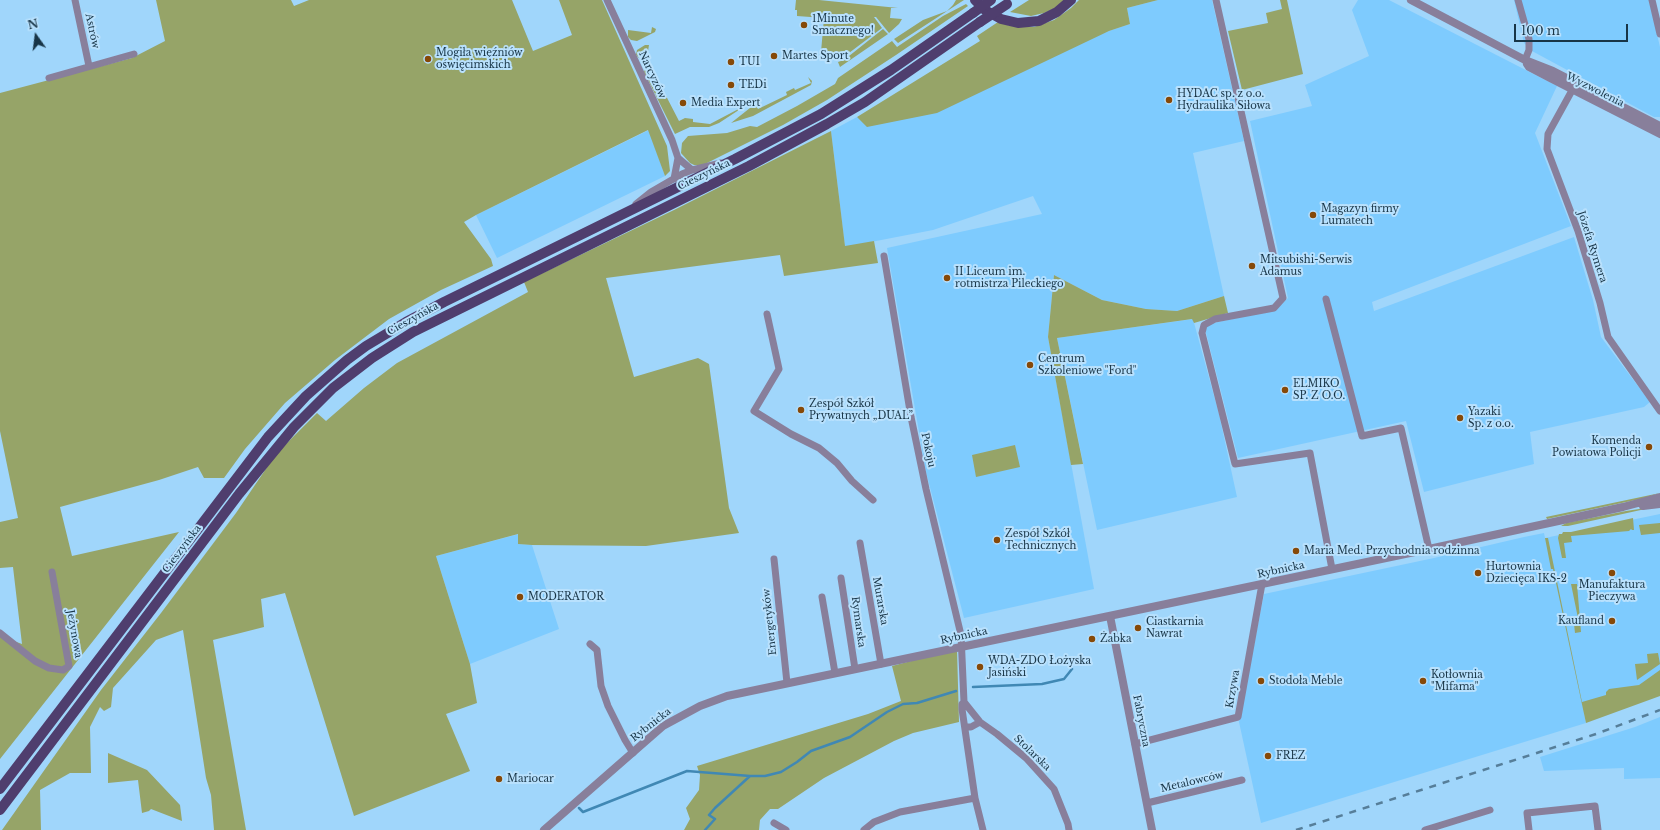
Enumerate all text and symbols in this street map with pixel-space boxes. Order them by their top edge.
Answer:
street label: Astrów [82,12,102,50]
place label: 1Minute Smacznego! [812,13,874,36]
north arrow [16,16,56,56]
text: N [26,16,40,32]
scale bar [1516,16,1630,42]
marker: 1Minute Smacznego! [799,20,809,30]
text: 100 m [1521,23,1560,38]
place label: Mogiła więźniów oświęcimskich [436,47,523,70]
street label: Narcyzów [636,49,668,101]
place label: Martes Sport [782,50,848,62]
marker: Martes Sport [769,51,779,61]
marker: Mogiła więźniów oświęcimskich [423,54,433,64]
place label: TUI [739,56,760,68]
marker: TUI [726,57,736,67]
street label: Wyzwolenia [1564,70,1626,110]
place label: TEDi [739,79,767,91]
marker: TEDi [726,80,736,90]
place label: HYDAC sp. z o.o. Hydraulika Siłowa [1177,88,1271,112]
marker: HYDAC sp. z o.o. Hydraulika Siłowa [1164,95,1174,105]
place label: Media Expert [691,97,760,109]
marker: Media Expert [678,98,688,108]
street label: Cieszyńska [676,157,732,193]
place label: Magazyn firmy Lumatech [1321,203,1399,226]
marker: Magazyn firmy Lumatech [1308,210,1318,220]
street label: Józefa Rymera [1575,210,1609,284]
place label: Mitsubishi-Serwis Adamus [1260,254,1352,278]
marker: Mitsubishi-Serwis Adamus [1247,261,1257,271]
place label: II Liceum im. rotmistrza Pileckiego [955,266,1064,290]
marker: II Liceum im. rotmistrza Pileckiego [942,273,952,283]
street label: Cieszyńska [385,300,441,338]
place label: Centrum Szkoleniowe "Ford" [1038,353,1136,376]
marker: Centrum Szkoleniowe "Ford" [1025,360,1035,370]
place label: ELMIKO SP. Z O.O. [1293,378,1345,402]
marker: ELMIKO SP. Z O.O. [1280,385,1290,395]
place label: Zespół Szkół Prywatnych „DUAL” [809,398,913,422]
marker: Zespół Szkół Prywatnych „DUAL” [796,405,806,415]
place label: Yazaki Sp. z o.o. [1468,406,1514,430]
marker: Yazaki Sp. z o.o. [1455,413,1465,423]
street label: Pokoju [918,432,938,468]
place label: Komenda Powiatowa Policji [1552,435,1641,458]
marker: Komenda Powiatowa Policji [1644,442,1654,452]
street label: Cieszyńska [160,523,204,575]
place label: Zespół Szkół Technicznych [1005,528,1076,552]
marker: Zespół Szkół Technicznych [992,535,1002,545]
place label: Maria Med. Przychodnia rodzinna [1304,545,1480,557]
marker: Maria Med. Przychodnia rodzinna [1291,546,1301,556]
street label: Rybnicka [1256,559,1306,581]
place label: Hurtownia Dziecięca IKS-2 [1486,561,1567,584]
marker: Hurtownia Dziecięca IKS-2 [1473,568,1483,578]
marker: Manufaktura Pieczywa [1607,568,1617,578]
street label: Murarska [870,576,890,626]
place label: Manufaktura Pieczywa [1579,579,1645,602]
street label: Energetyków [761,588,779,656]
place label: MODERATOR [528,591,604,603]
marker: MODERATOR [515,592,525,602]
street label: Rymarska [848,596,868,648]
street label: Jeżynowa [64,609,84,659]
place label: Kaufland [1558,615,1604,627]
place label: Ciastkarnia Nawrat [1146,616,1204,640]
marker: Kaufland [1607,616,1617,626]
marker: Ciastkarnia Nawrat [1133,623,1143,633]
street label: Rybnicka [939,625,989,647]
place label: Żabka [1100,633,1131,645]
marker: Żabka [1087,634,1097,644]
place label: WDA-ZDO Łożyska Jasiński [988,655,1091,678]
marker: WDA-ZDO Łożyska Jasiński [975,662,985,672]
street label: Krzywa [1224,669,1242,709]
place label: Kotłownia "Mifama" [1431,669,1483,692]
place label: Stodoła Meble [1269,675,1343,687]
marker: Stodoła Meble [1256,676,1266,686]
marker: Kotłownia "Mifama" [1418,676,1428,686]
street label: Fabryczna [1130,694,1152,748]
street label: Rybnicka [628,706,674,744]
street label: Stolarska [1011,733,1053,773]
place label: FREZ [1276,750,1306,762]
marker: FREZ [1263,751,1273,761]
street label: Metalowców [1160,769,1224,795]
place label: Mariocar [507,773,554,785]
marker: Mariocar [494,774,504,784]

